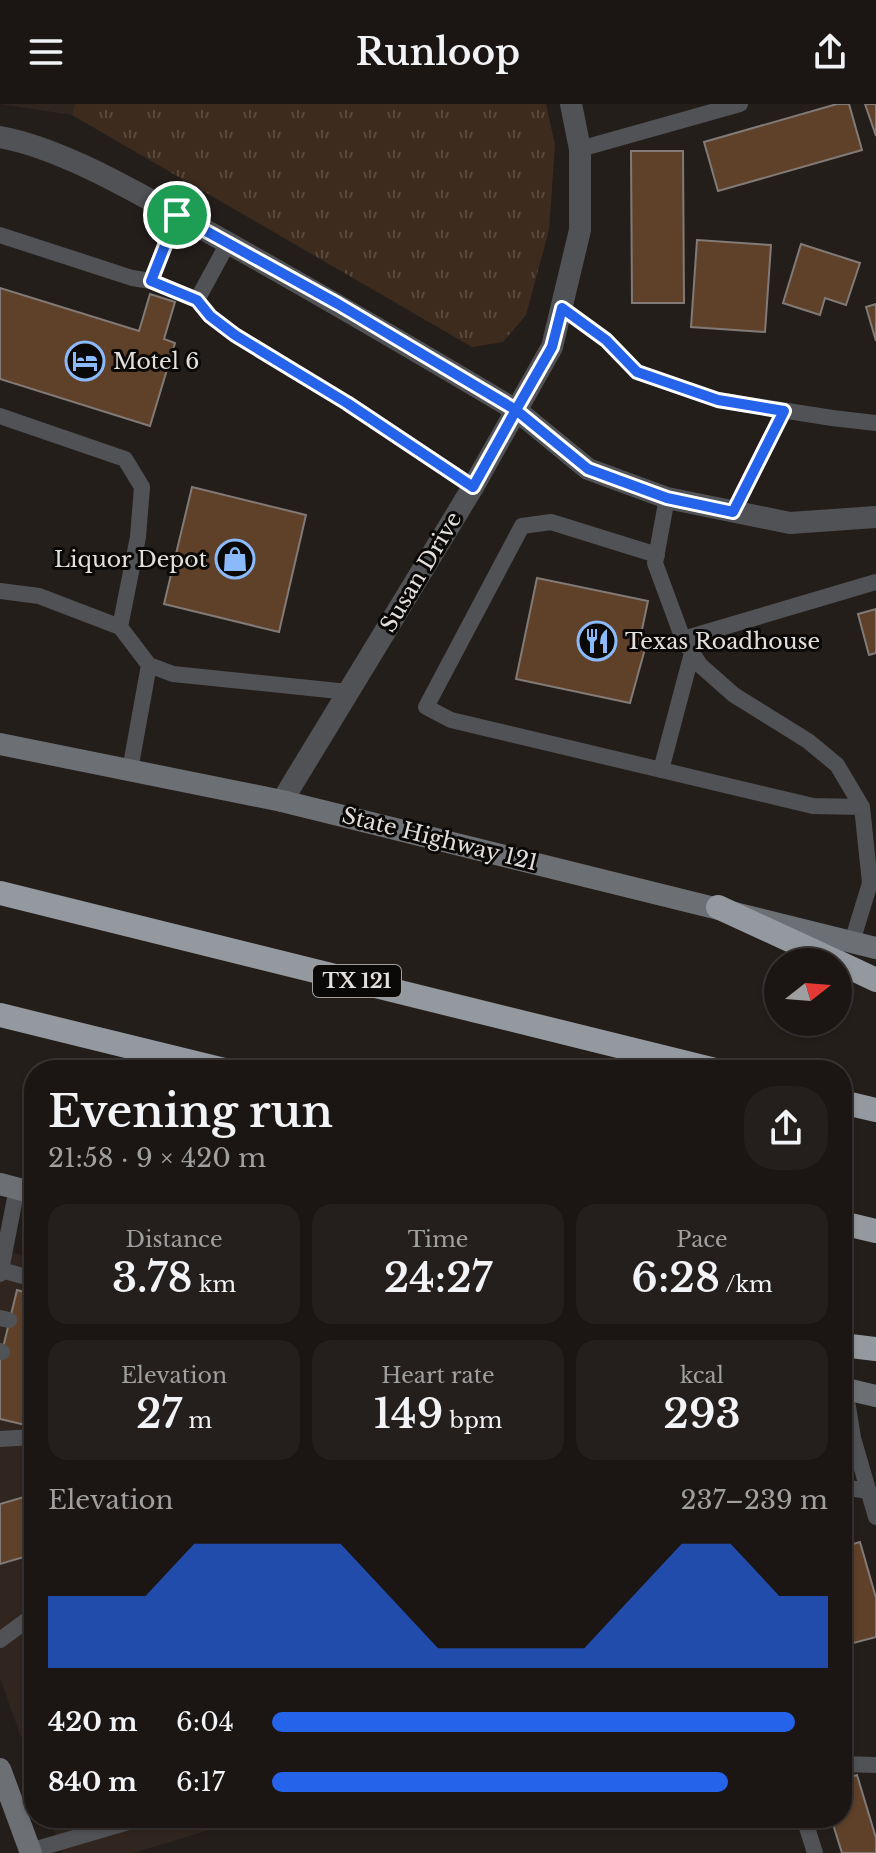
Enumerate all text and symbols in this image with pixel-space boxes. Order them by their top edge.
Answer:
icon: menu [24,30,68,74]
text: Runloop [356,30,520,75]
icon: share [808,30,852,74]
pin [143,181,211,249]
icon: arrive [155,193,199,237]
hotel icon: Motel 6 [64,340,106,382]
place label: Motel 6 [113,348,199,375]
street label: Susan Drive [375,507,467,637]
shop icon: Liquor Depot [214,538,256,580]
place label: Liquor Depot [54,546,208,573]
restaurant icon: Texas Roadhouse [576,620,618,662]
place label: Texas Roadhouse [625,628,820,655]
street label: State Highway 121 [339,802,541,876]
north arrow [764,948,852,1036]
map controls [764,948,852,1036]
road number: TX 121 [313,965,401,997]
text: Evening run [48,1084,333,1139]
button: share [744,1086,828,1170]
text: 21:58 · 9 × 420 m [48,1142,266,1174]
text: Distance [126,1226,223,1253]
text: Time [408,1226,468,1253]
text: Pace [676,1226,728,1253]
text: 3.78 [112,1253,193,1303]
text: 24:27 [384,1253,492,1303]
text: 6:28 [631,1253,720,1303]
text: km [193,1271,236,1298]
text: /km [720,1271,773,1298]
text: Elevation [121,1362,227,1389]
text: Heart rate [381,1362,495,1389]
text: kcal [680,1362,724,1389]
text: 27 [136,1389,182,1439]
text: 149 [374,1389,443,1439]
text: 293 [663,1389,741,1439]
text: m [182,1407,212,1434]
text: bpm [443,1407,502,1434]
text: Elevation [48,1484,174,1516]
text: 237–239 m [680,1484,828,1516]
text: 420 m [48,1706,138,1738]
text: 6:04 [176,1706,234,1738]
text: 840 m [48,1766,137,1798]
text: 6:17 [176,1766,225,1798]

